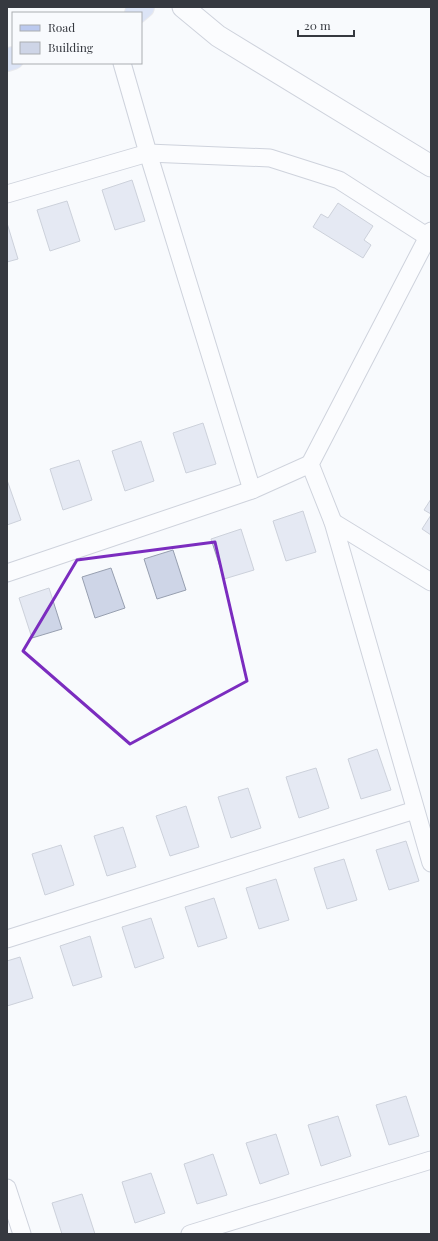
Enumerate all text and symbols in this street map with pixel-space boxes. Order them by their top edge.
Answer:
legend [12,12,142,64]
scale bar [298,12,354,38]
text: 20 m [304,17,331,33]
text: Road [48,19,75,35]
text: Building [48,39,94,55]

